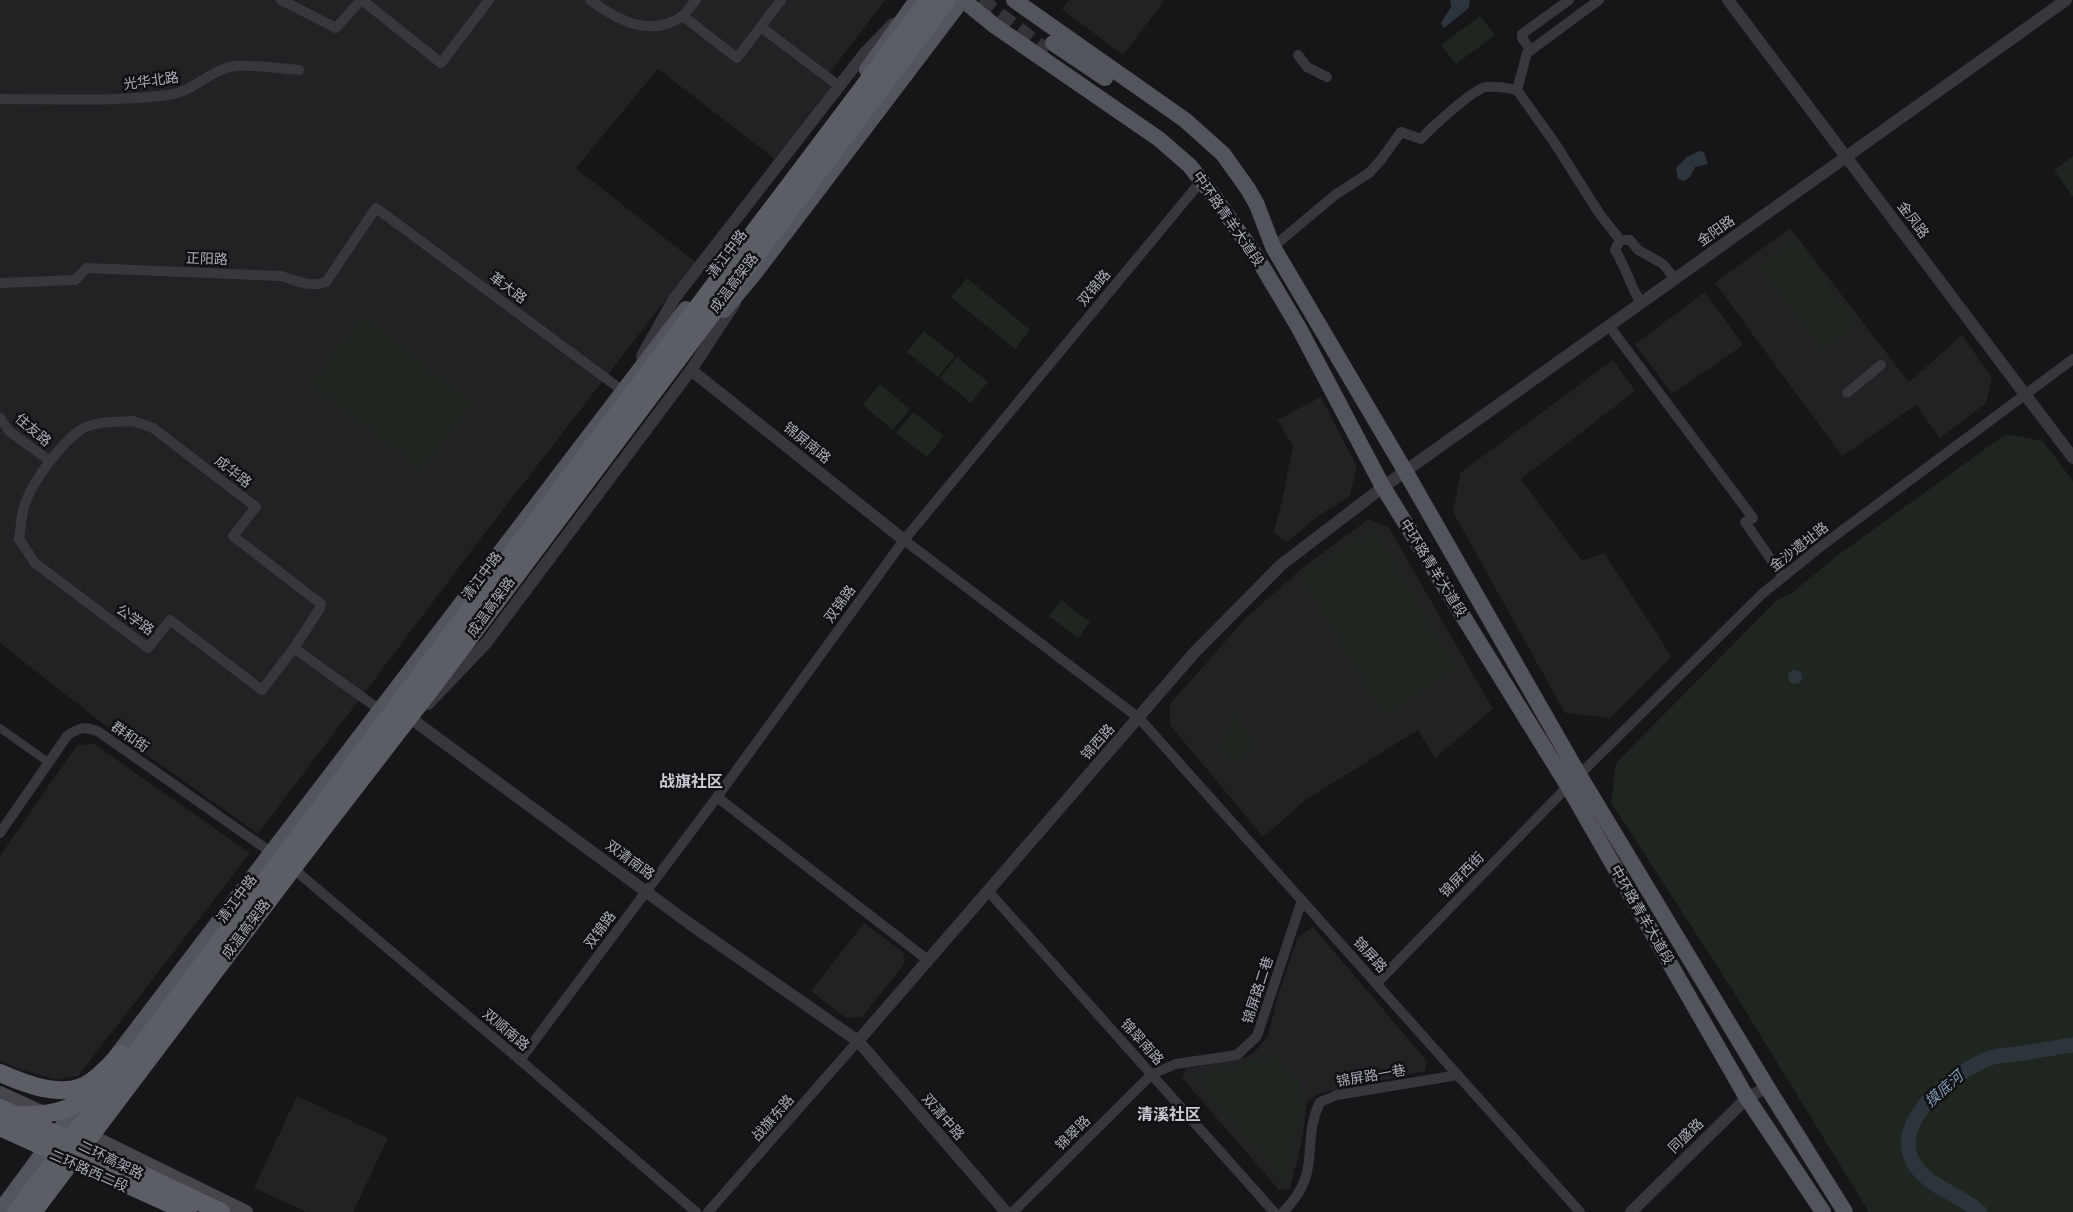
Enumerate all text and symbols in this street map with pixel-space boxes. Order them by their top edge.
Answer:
street label: 光华北路 [122,69,180,93]
street label: 中环路青羊大道段 [1189,168,1267,270]
street label: 金凤路 [1894,198,1932,242]
street label: 金阳路 [1694,212,1738,250]
street label: 清江中路 [703,227,751,281]
street label: 正阳路 [186,250,228,268]
street label: 成温高架路 [706,250,762,316]
street label: 双锦路 [1074,266,1114,310]
street label: 革大路 [486,269,530,307]
street label: 住友路 [11,410,55,450]
street label: 锦屏南路 [780,419,834,467]
street label: 成华路 [211,452,255,492]
street label: 中环路青羊大道段 [1396,516,1470,620]
street label: 金沙遗址路 [1766,519,1832,575]
street label: 清江中路 [458,549,506,603]
street label: 成温高架路 [464,574,518,640]
street label: 双锦路 [821,582,859,626]
street label: 公学路 [113,601,157,639]
street label: 群和街 [108,718,152,756]
street label: 锦西路 [1078,721,1118,763]
district label: 战旗社区 [659,772,723,792]
street label: 双清南路 [602,837,658,883]
street label: 锦屏西街 [1436,849,1488,901]
street label: 中环路青羊大道段 [1607,862,1677,968]
street label: 清江中路 [213,872,261,926]
street label: 成温高架路 [218,896,274,962]
street label: 双锦路 [581,908,619,952]
street label: 锦屏路 [1350,934,1390,976]
street label: 锦屏路二巷 [1239,954,1277,1026]
street label: 双顺南路 [479,1005,533,1055]
street label: 锦翠南路 [1117,1016,1167,1068]
street label: 锦屏路一巷 [1335,1062,1407,1090]
water label: 摸底河 [1921,1065,1969,1111]
street label: 双清中路 [918,1090,968,1144]
street label: 战旗东路 [748,1091,798,1145]
district label: 清溪社区 [1137,1105,1201,1125]
street label: 锦翠路 [1052,1112,1094,1154]
street label: 同盛路 [1665,1115,1707,1157]
street label: 二环高架路 [76,1137,146,1183]
street label: 二环路西二段 [47,1146,131,1196]

